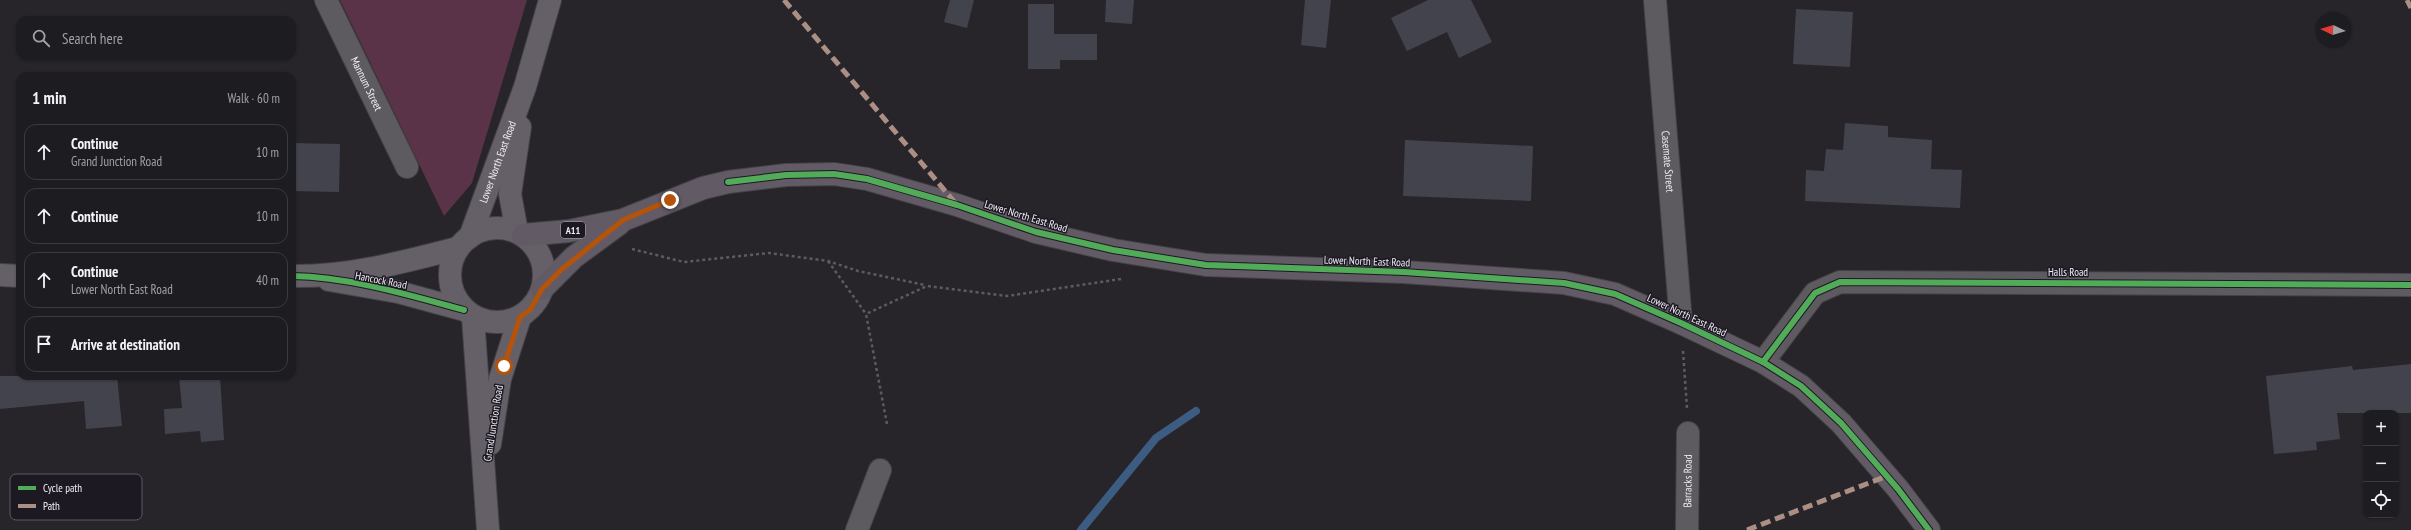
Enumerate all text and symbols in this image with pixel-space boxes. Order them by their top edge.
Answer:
north arrow [2315,12,2351,48]
search box [16,16,296,60]
icon: search [30,27,52,49]
text: Search here [62,29,123,48]
street label: Mannum Street [348,54,386,113]
text: 1 min [32,87,66,109]
text: Walk · 60 m [228,90,280,107]
street label: Lower North East Road [476,119,519,205]
street label: Casemate Street [1659,130,1677,193]
text: Continue [71,134,118,153]
icon: ahead [33,141,55,163]
text: 10 m [256,144,279,161]
text: Grand Junction Road [71,153,162,170]
route end [661,191,679,209]
street label: Lower North East Road [983,197,1069,235]
icon: ahead [33,205,55,227]
text: Continue [71,207,118,226]
text: 10 m [256,208,279,225]
road number: A11 [561,222,585,238]
street label: Lower North East Road [1324,253,1411,270]
text: Continue [71,262,118,281]
street label: Halls Road [2048,265,2088,279]
street label: Hancock Road [354,268,408,292]
icon: ahead [33,269,55,291]
text: 40 m [256,272,279,289]
text: Lower North East Road [71,281,173,298]
street label: Lower North East Road [1645,290,1729,340]
icon: arrive [33,333,55,355]
text: Arrive at destination [71,335,180,354]
route start [495,357,513,375]
street label: Grand Junction Road [480,384,506,462]
map controls [2363,410,2399,518]
button: + [2363,410,2399,446]
button: − [2363,446,2399,482]
street label: Barracks Road [1680,454,1695,508]
legend [10,474,142,520]
text: Cycle path [43,481,82,495]
button: locate [2363,482,2399,518]
text: Path [43,499,60,513]

